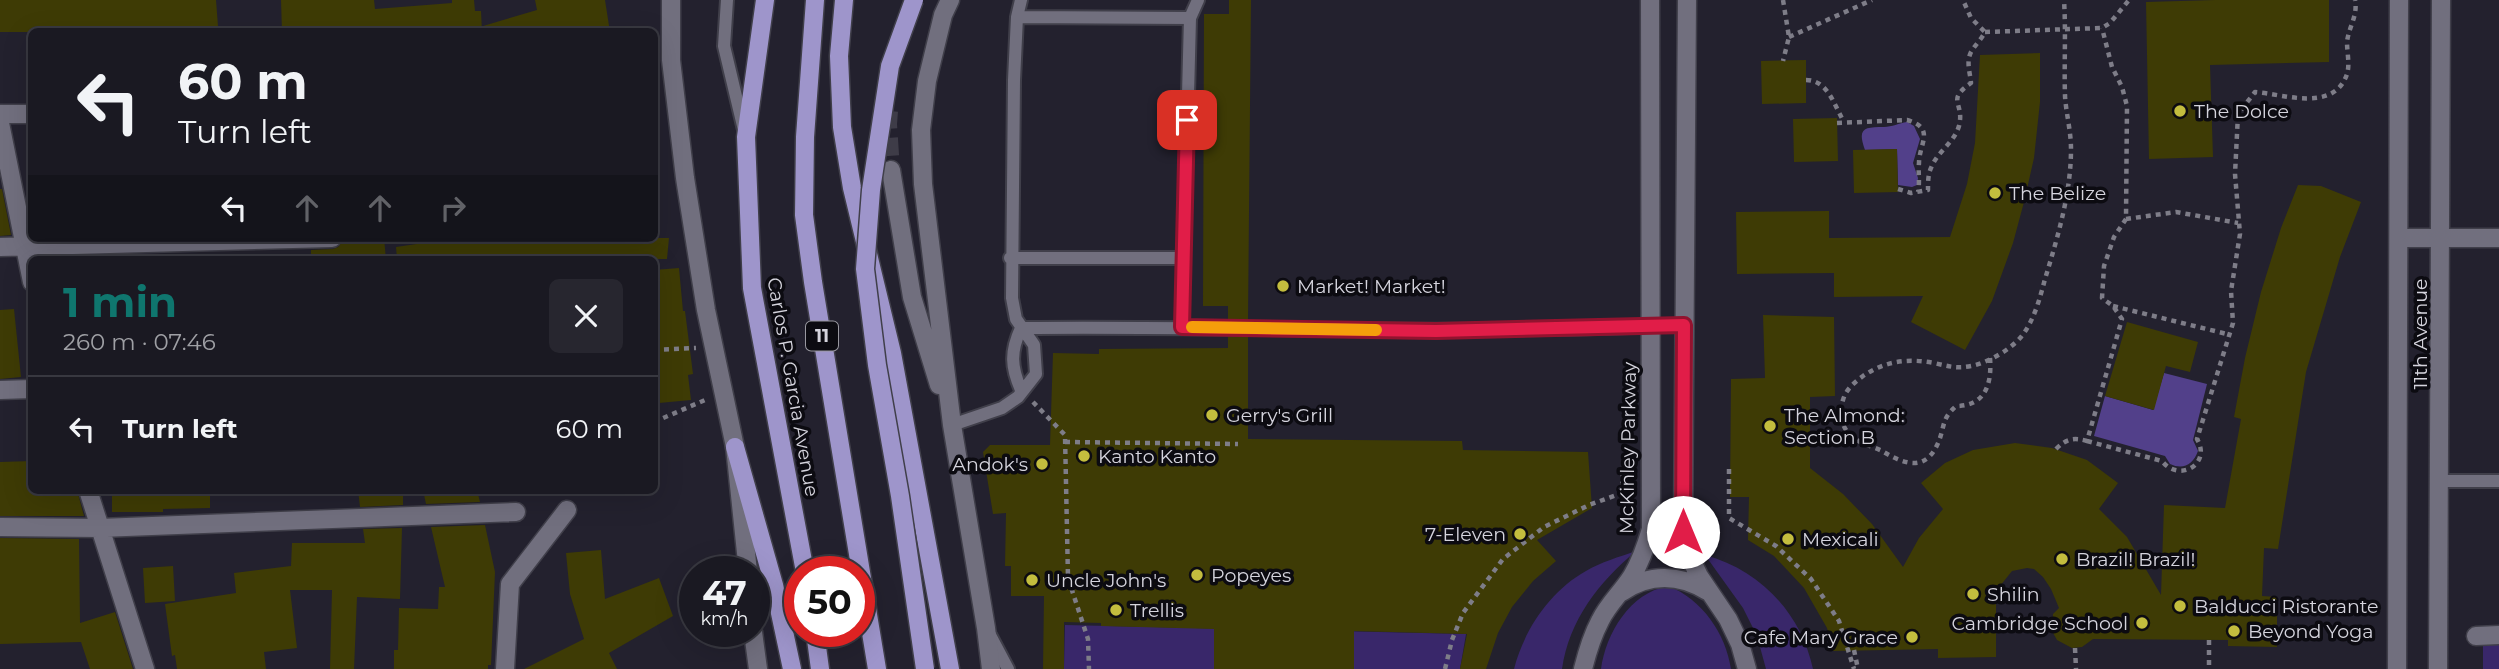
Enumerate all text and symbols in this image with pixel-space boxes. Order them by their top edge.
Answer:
text: 60 m [178,52,308,111]
icon: left [63,56,154,147]
pin [1157,90,1217,150]
place label: The Dolce [2194,100,2289,123]
icon: arrive [1168,101,1206,139]
marker: The Dolce [2172,103,2188,119]
text: Turn left [178,112,312,151]
place label: The Belize [2009,182,2106,205]
marker: The Belize [1987,185,2003,201]
icon: left [215,189,253,227]
icon: ahead [288,189,326,227]
icon: ahead [361,189,399,227]
icon: right [434,189,472,227]
place label: Market! Market! [1297,275,1446,298]
text: 1 min [63,276,177,328]
street label: Carlos P. Garcia Avenue [762,276,824,498]
marker: Market! Market! [1275,278,1291,294]
button: close [549,279,623,353]
street label: 11th Avenue [2409,279,2432,389]
road number: 11 [806,322,838,350]
text: 260 m · 07:46 [63,328,216,356]
street label: McKinley Parkway [1615,361,1641,534]
place label: Gerry's Grill [1226,404,1333,427]
place label: The Almond: Section B [1784,404,1905,449]
marker: Gerry's Grill [1204,407,1220,423]
icon: left [63,410,101,448]
text: Turn left [122,413,238,445]
text: 60 m [556,413,623,445]
marker: The Almond: Section B [1762,418,1778,434]
place label: Kanto Kanto [1098,445,1216,468]
marker: Kanto Kanto [1076,448,1092,464]
place label: Andok's [952,453,1028,476]
marker: Andok's [1034,456,1050,472]
position arrow [1646,495,1720,569]
place label: 7-Eleven [1425,523,1506,546]
marker: 7-Eleven [1512,526,1528,542]
place label: Mexicali [1802,528,1879,551]
marker: Mexicali [1780,531,1796,547]
place label: Brazil! Brazil! [2076,548,2196,571]
marker: Brazil! Brazil! [2054,551,2070,567]
speed limit sign: 50 [784,556,875,647]
place label: Popeyes [1211,564,1291,587]
marker: Popeyes [1189,567,1205,583]
place label: Uncle John's [1046,569,1166,592]
text: 47 [702,571,747,614]
marker: Uncle John's [1024,572,1040,588]
place label: Shilin [1987,583,2040,606]
marker: Shilin [1965,586,1981,602]
place label: Balducci Ristorante [2194,595,2379,618]
marker: Balducci Ristorante [2172,598,2188,614]
place label: Trellis [1130,599,1184,622]
marker: Trellis [1108,602,1124,618]
text: km/h [700,608,749,630]
place label: Cambridge School [1951,612,2128,635]
marker: Cambridge School [2134,615,2150,631]
place label: Beyond Yoga [2248,620,2373,643]
marker: Beyond Yoga [2226,623,2242,639]
place label: Cafe Mary Grace [1744,626,1898,649]
marker: Cafe Mary Grace [1904,629,1920,645]

